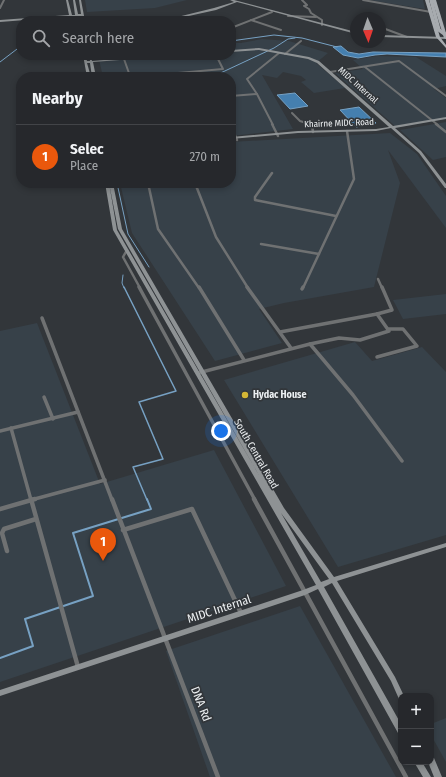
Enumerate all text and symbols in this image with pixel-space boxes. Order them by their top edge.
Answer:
north arrow [350,12,386,48]
search box [16,16,236,60]
icon: search [30,27,52,49]
text: Search here [62,29,134,47]
street label: MIDC Internal [336,65,380,106]
text: Nearby [32,88,83,109]
street label: Khairne MIDC Road [304,117,374,129]
text: Selec [70,140,104,158]
text: 1 [42,149,48,164]
text: 270 m [189,149,220,164]
text: Place [70,158,98,173]
place label: Hydac House [253,389,307,401]
marker: Hydac House [240,390,250,400]
street label: South Central Road [231,417,281,491]
your location [211,421,231,441]
pin: 1 [90,528,116,561]
street label: MIDC Internal [185,592,253,626]
street label: DNA Rd [188,685,214,723]
map controls [398,693,434,765]
button: + [398,693,434,729]
button: − [398,729,434,765]

